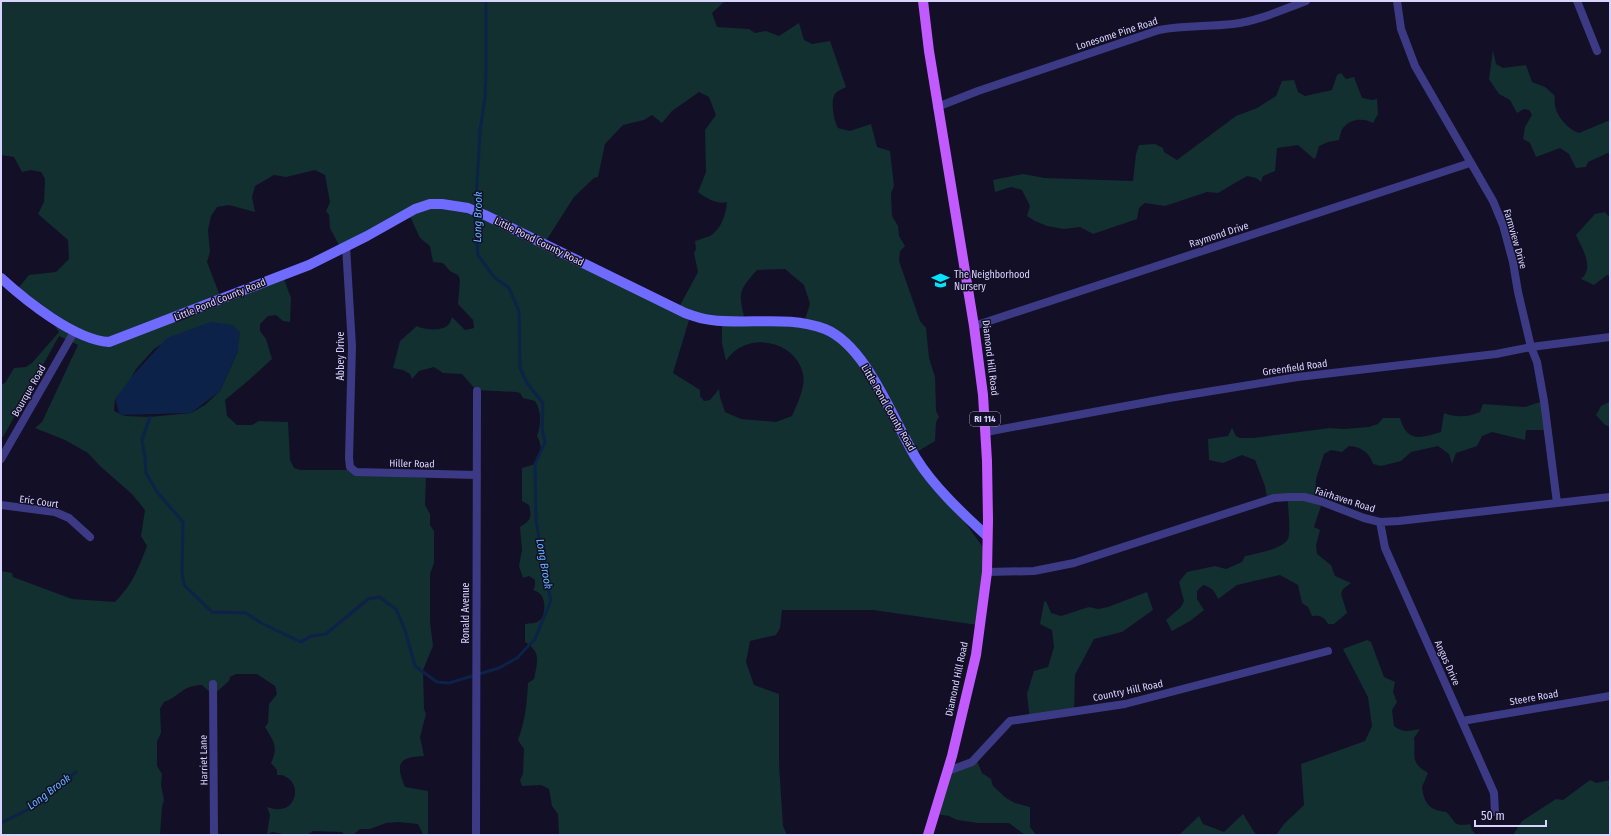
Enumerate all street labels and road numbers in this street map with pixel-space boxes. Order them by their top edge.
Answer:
street label: Lonesome Pine Road [1075,15,1159,53]
street label: Farmview Drive [1501,208,1529,270]
street label: Little Pond County Road [492,215,586,269]
street label: Raymond Drive [1188,220,1250,250]
street label: Little Pond County Road [172,276,268,324]
street label: Diamond Hill Road [979,319,1001,397]
street label: Abbey Drive [335,332,347,380]
street label: Greenfield Road [1262,358,1328,378]
street label: Bourque Road [9,363,49,419]
street label: Little Pond County Road [858,363,918,453]
road number: RI 114 [970,412,1000,426]
street label: Hiller Road [389,458,435,470]
street label: Fairhaven Road [1313,485,1377,515]
street label: Eric Court [19,493,60,511]
street label: Ronald Avenue [460,582,472,643]
street label: Angus Drive [1432,639,1462,687]
street label: Diamond Hill Road [943,641,971,717]
street label: Country Hill Road [1092,678,1164,704]
street label: Steere Road [1509,688,1559,708]
street label: Harriet Lane [198,735,210,785]

